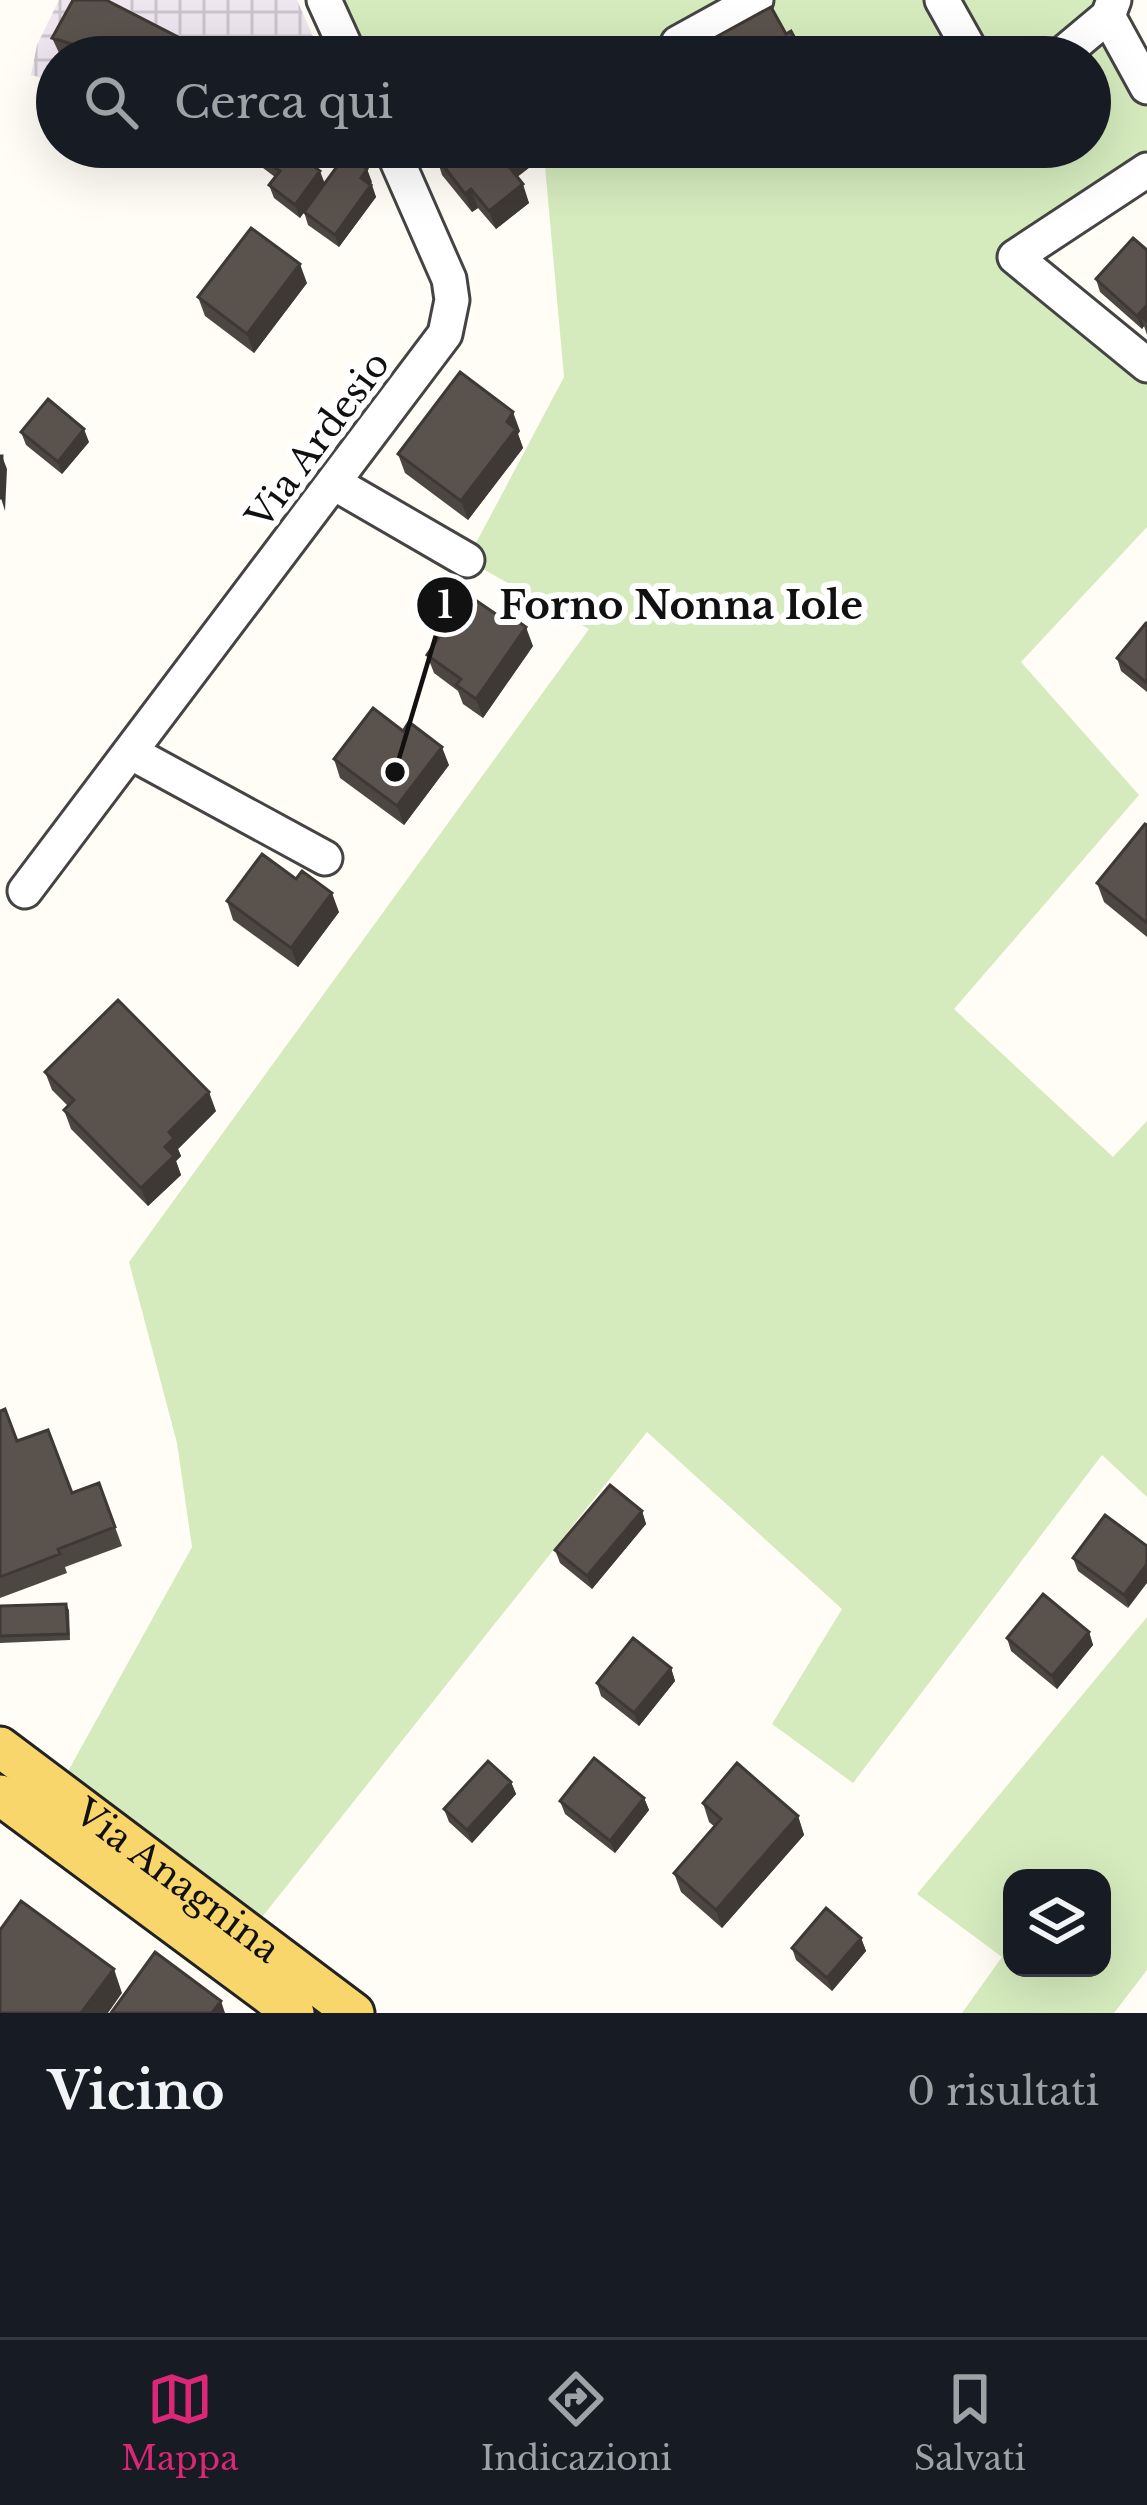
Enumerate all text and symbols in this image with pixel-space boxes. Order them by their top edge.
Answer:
search box [36,36,1111,168]
icon: search [78,69,144,135]
text: Cerca qui [174,74,393,130]
street label: Via Ardesio [236,342,399,538]
callout: Forno Nonna Iole [415,568,887,643]
text: Forno Nonna Iole [499,581,863,630]
text: 1 [437,583,453,628]
street label: Via Anagnina [65,1788,289,1972]
map controls [1003,1869,1111,1977]
button: layers [1003,1869,1111,1977]
text: Vicino [48,2060,225,2123]
text: 0 risultati [907,2067,1099,2116]
tab: Mappa [121,2366,238,2479]
tab: Indicazioni [481,2366,672,2479]
tab: Salvati [914,2366,1026,2479]

